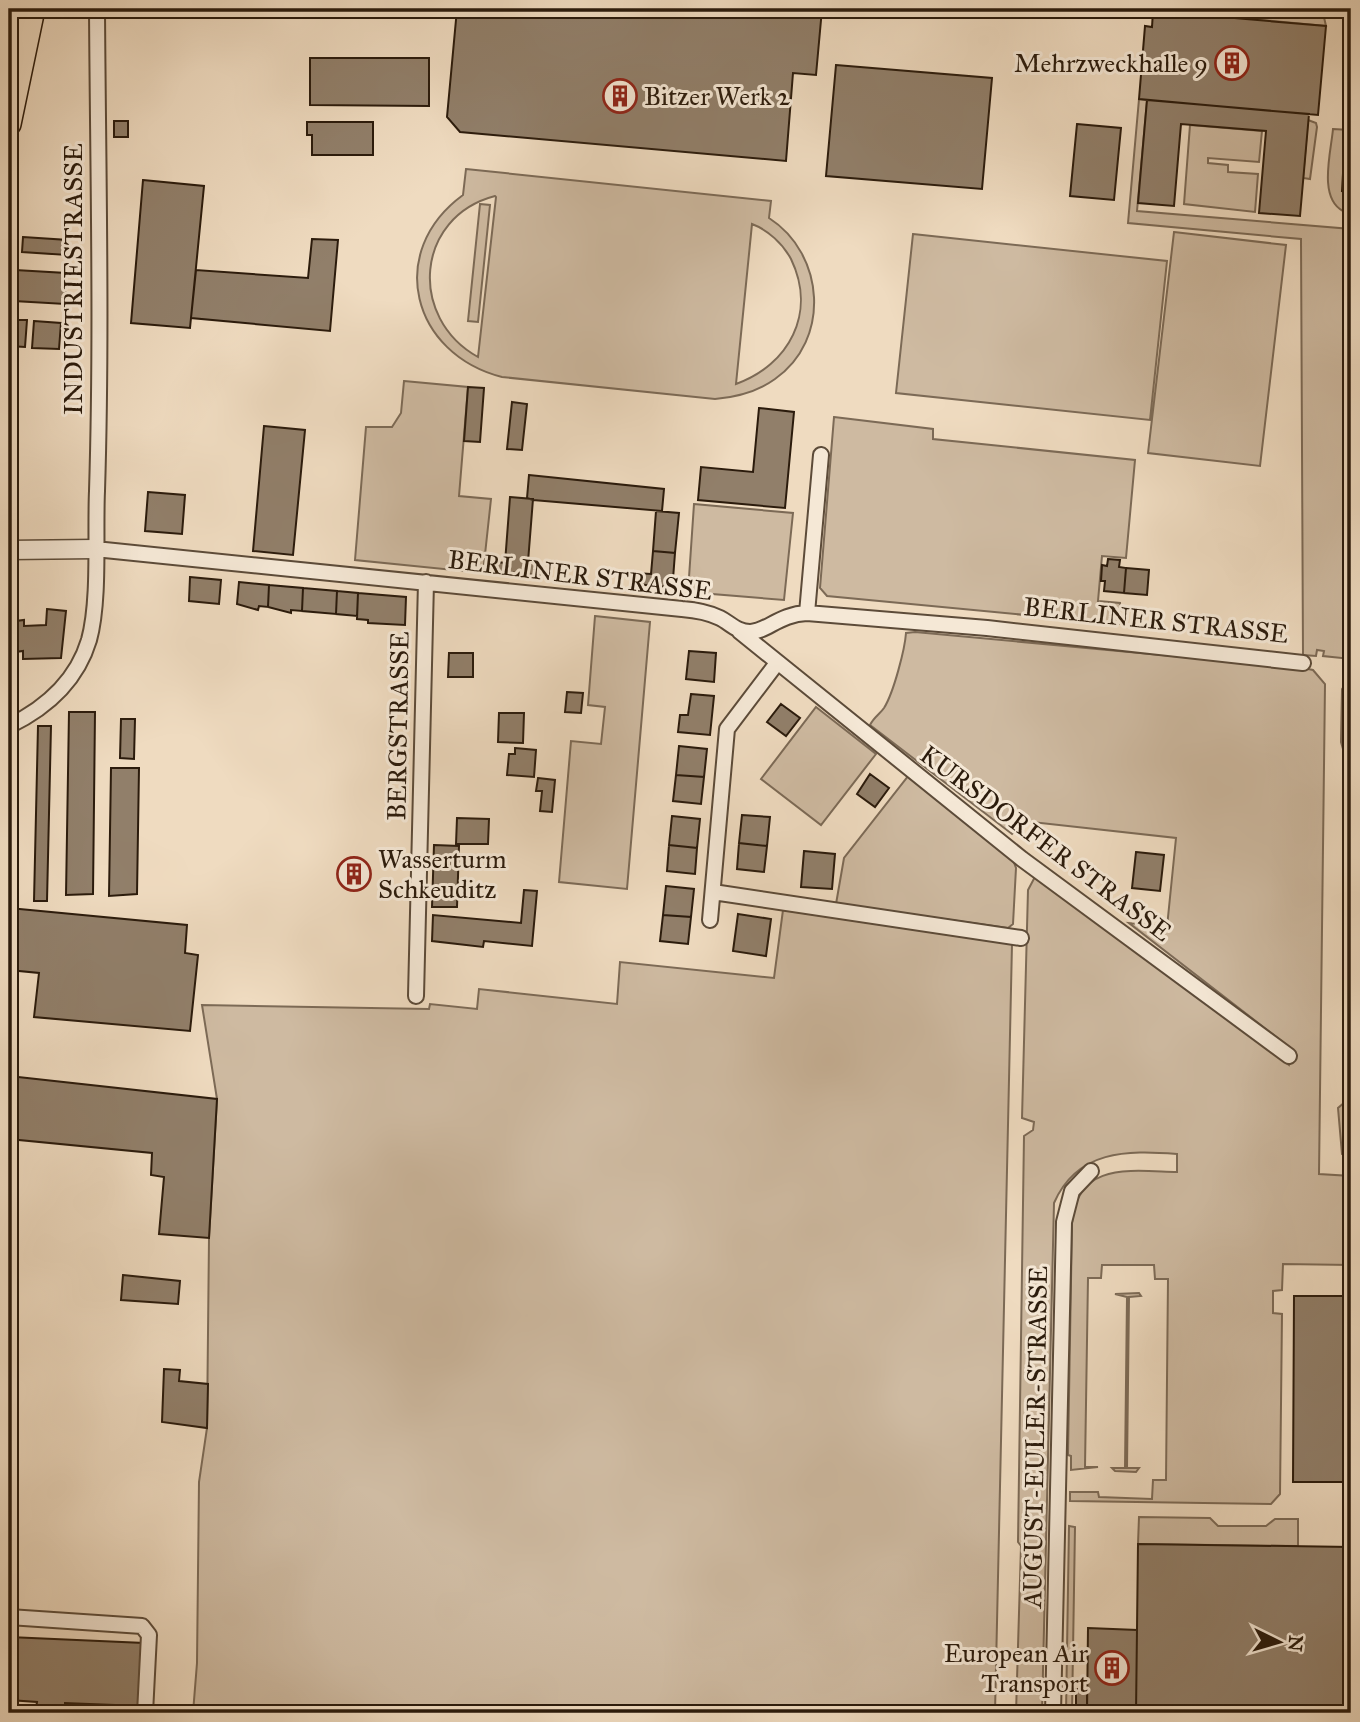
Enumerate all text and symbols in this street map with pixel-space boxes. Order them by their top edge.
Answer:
building icon: Mehrzweckhalle 9 [1213,44,1251,82]
place label: Mehrzweckhalle 9 [1014,47,1208,79]
building icon: Bitzer Werk 2 [601,77,639,115]
place label: Bitzer Werk 2 [644,80,790,112]
street label: INDUSTRIESTRASSE [57,143,89,415]
street label: BERLINER STRASSE [446,543,714,607]
street label: BERLINER STRASSE [1022,590,1290,650]
street label: BERGSTRASSE [380,631,416,821]
street label: KURSDORFER STRASSE [914,738,1178,948]
place label: Wasserturm Schkeuditz [378,843,507,905]
building icon: Wasserturm Schkeuditz [335,855,373,893]
street label: AUGUST-EULER-STRASSE [1016,1266,1054,1609]
north arrow [1244,1606,1314,1676]
text: N [1283,1634,1308,1652]
place label: European Air Transport [944,1637,1088,1699]
building icon: European Air Transport [1093,1649,1131,1687]

